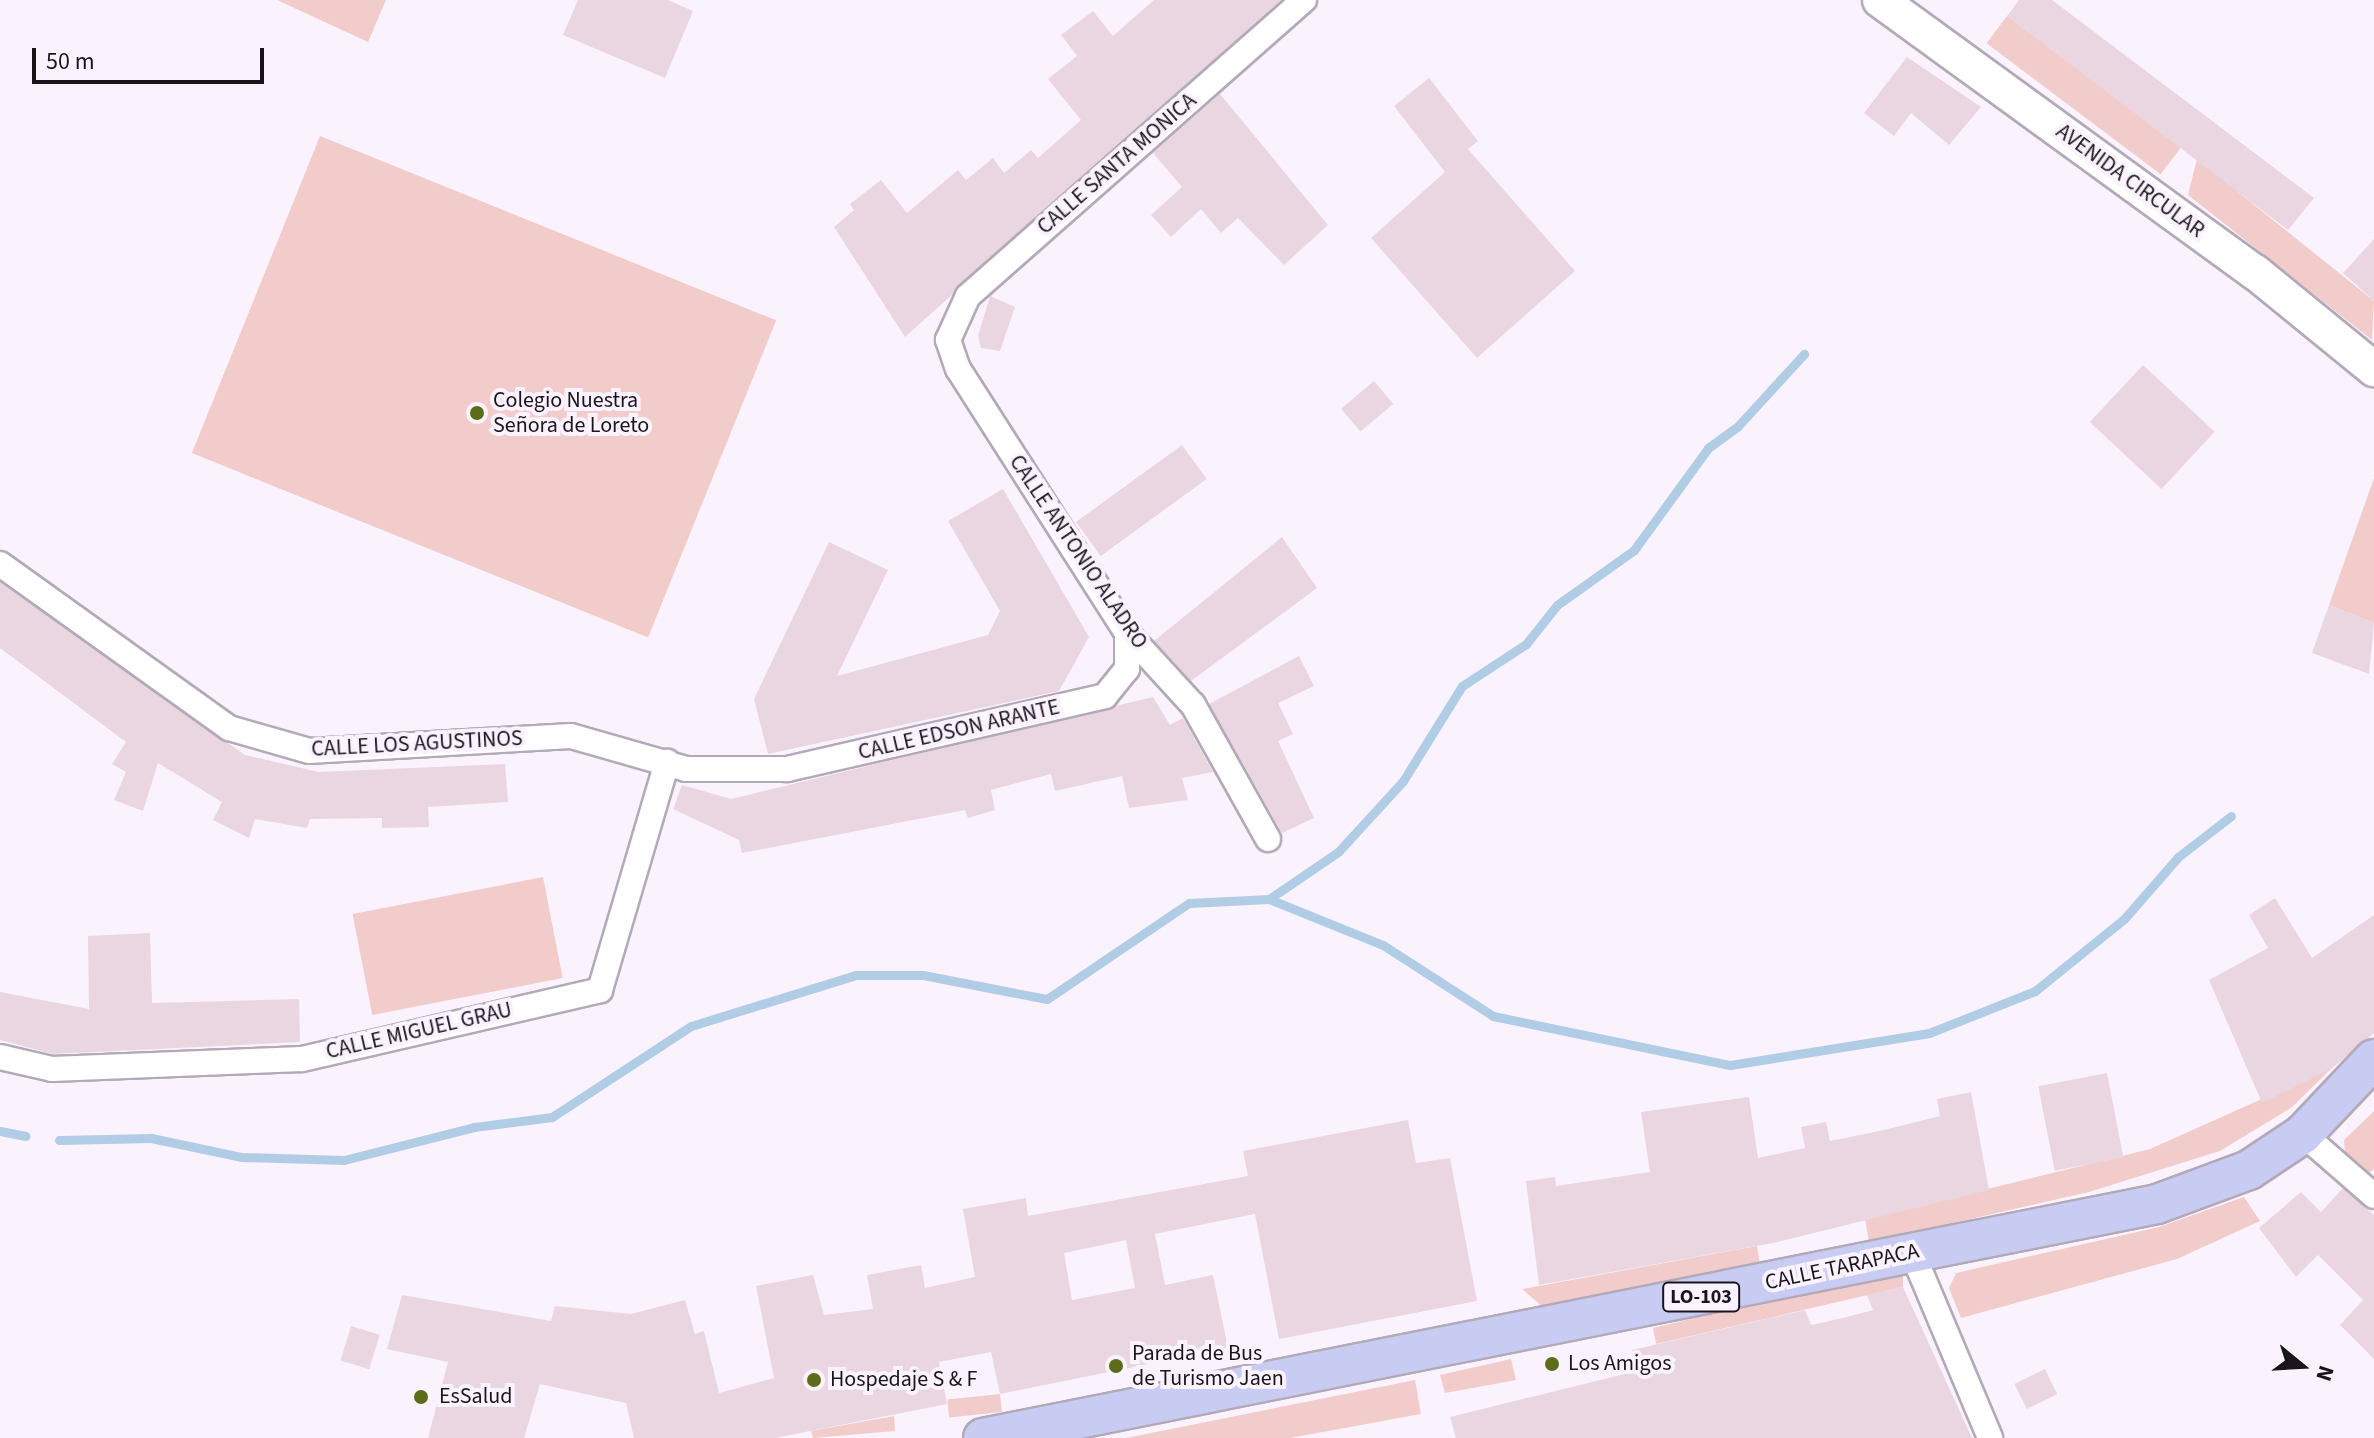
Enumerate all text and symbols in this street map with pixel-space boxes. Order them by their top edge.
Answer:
scale bar [36,32,268,82]
text: 50 m [46,44,95,79]
street label: CALLE SANTA MONICA [1032,88,1202,240]
street label: AVENIDA CIRCULAR [2051,118,2209,244]
place label: Colegio Nuestra Señora de Loreto [493,387,649,438]
marker: Colegio Nuestra Señora de Loreto [468,404,486,422]
street label: CALLE ANTONIO ALADRO [1003,450,1153,654]
street label: CALLE EDSON ARANTE [856,694,1062,766]
street label: CALLE LOS AGUSTINOS [311,725,523,763]
street label: CALLE MIGUEL GRAU [323,997,515,1065]
street label: CALLE TARAPACA [1763,1238,1921,1296]
road number: LO-103 [1661,1281,1741,1313]
north arrow [2262,1326,2342,1406]
place label: Parada de Bus de Turismo Jaen [1132,1340,1284,1392]
place label: Los Amigos [1568,1351,1671,1377]
marker: Los Amigos [1543,1355,1561,1373]
marker: Parada de Bus de Turismo Jaen [1107,1357,1125,1375]
text: N [2307,1362,2342,1385]
place label: Hospedaje S & F [830,1367,977,1393]
marker: Hospedaje S & F [805,1371,823,1389]
place label: EsSalud [439,1384,512,1410]
marker: EsSalud [410,1386,432,1408]

